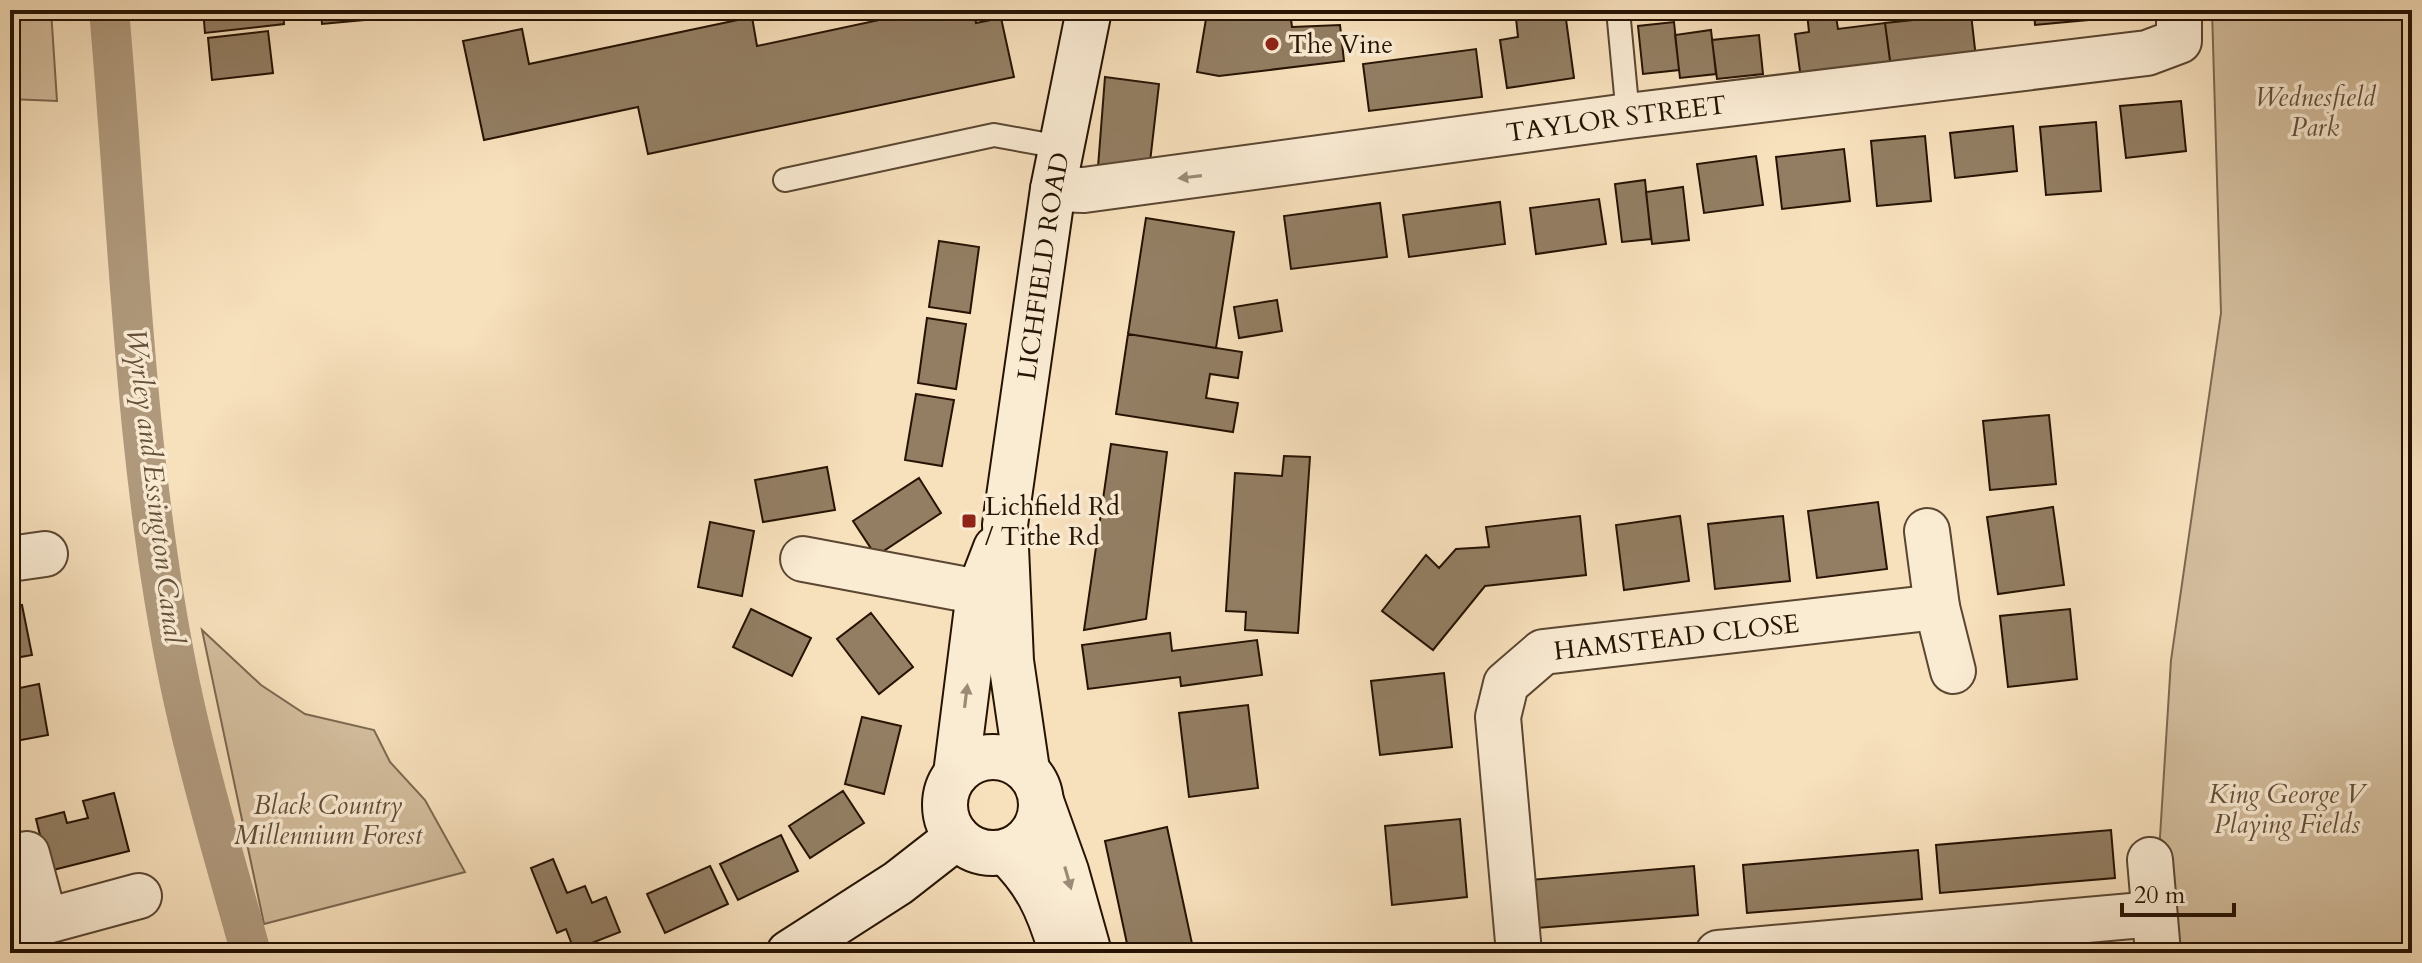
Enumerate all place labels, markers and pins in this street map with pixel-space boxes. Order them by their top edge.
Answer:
place label: The Vine [1288,27,1393,62]
marker: The Vine [1263,35,1281,53]
place label: Lichfield Rd / Tithe Rd [985,489,1120,554]
marker: Lichfield Rd / Tithe Rd [960,512,978,530]

